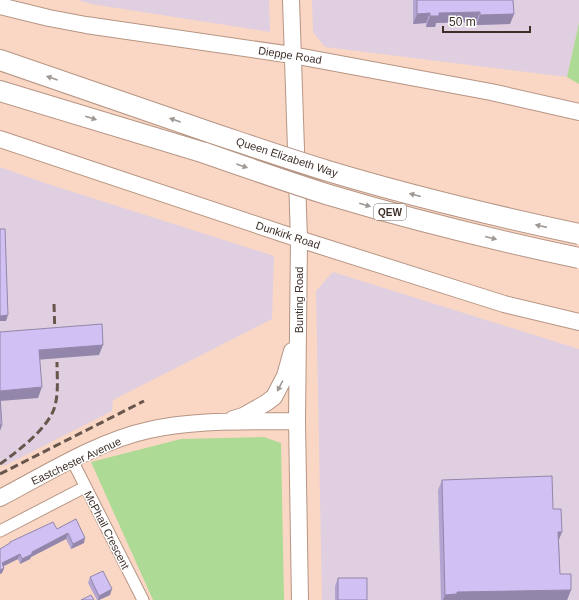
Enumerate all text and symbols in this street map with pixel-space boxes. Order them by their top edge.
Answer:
scale bar [443,8,530,34]
text: 50 m [449,15,476,29]
street label: Dieppe Road [257,44,323,66]
one-way arrow [46,75,58,81]
one-way arrow [85,115,97,121]
one-way arrow [169,117,181,123]
street label: Queen Elizabeth Way [235,135,340,179]
one-way arrow [236,163,248,169]
one-way arrow [408,192,420,198]
one-way arrow [360,202,372,208]
road number: QEW [374,204,406,220]
street label: Dunkirk Road [254,219,322,251]
one-way arrow [535,223,547,229]
one-way arrow [485,236,497,242]
street label: Bunting Road [293,267,305,333]
one-way arrow [277,380,283,392]
street label: Eastchester Avenue [29,435,123,487]
street label: McPhail Crescent [82,489,132,571]

